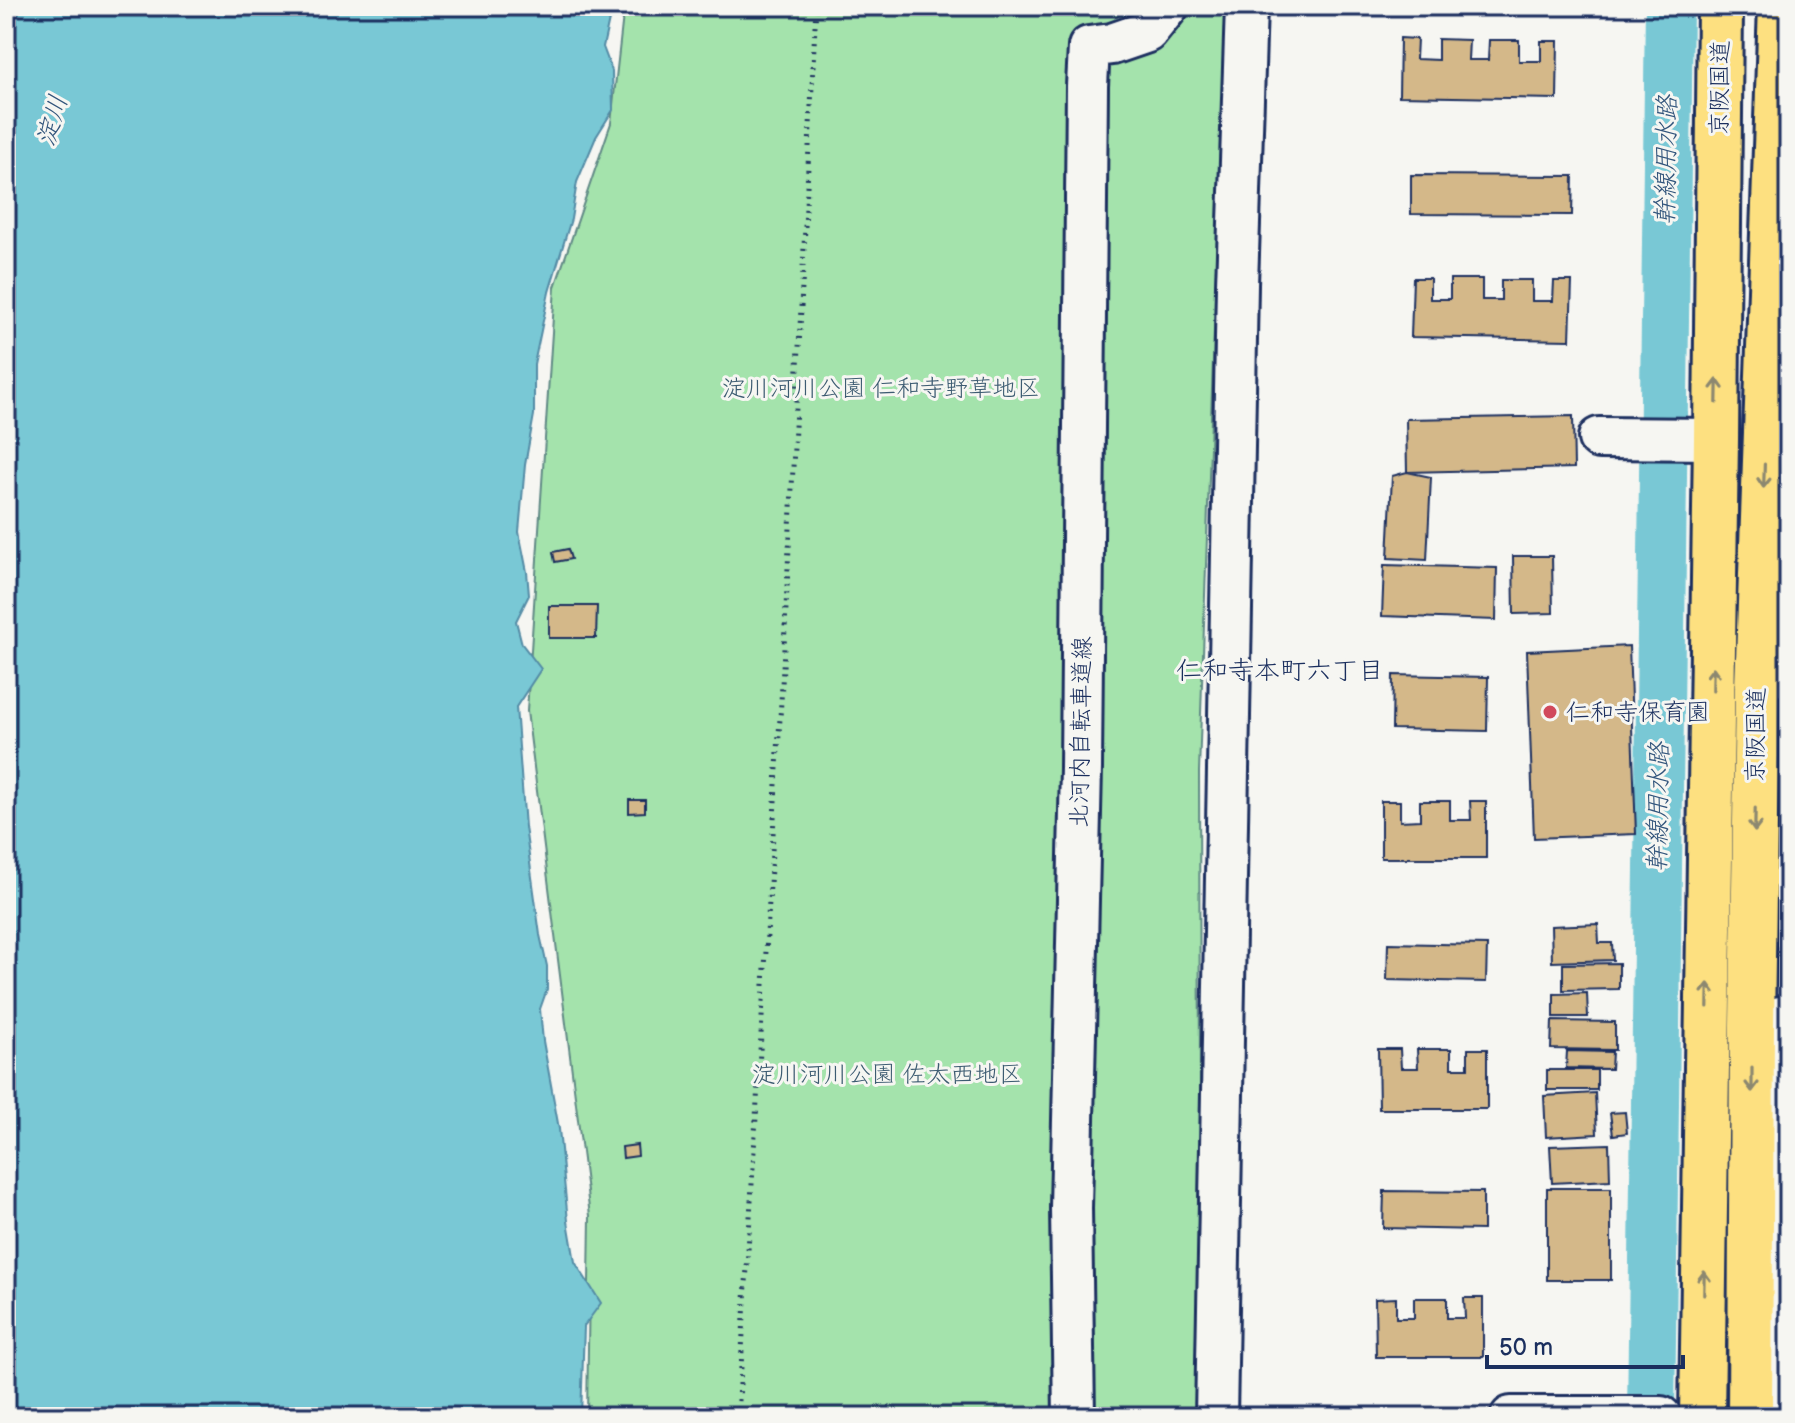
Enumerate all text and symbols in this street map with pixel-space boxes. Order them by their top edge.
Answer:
street label: 京阪国道 [1705,40,1735,136]
water label: 淀川 [31,92,75,150]
water label: 幹線用水路 [1650,93,1684,225]
park label: 淀川河川公園 仁和寺野草地区 [722,374,1040,403]
one-way arrow [1709,378,1724,405]
one-way arrow [1757,462,1772,489]
street label: 北河内自転車道線 [1065,636,1097,828]
district label: 仁和寺本町六丁目 [1176,656,1384,687]
one-way arrow [1705,666,1720,693]
street label: 京阪国道 [1741,687,1771,783]
place label: 仁和寺保育園 [1566,698,1710,727]
marker: 仁和寺保育園 [1541,703,1559,721]
water label: 幹線用水路 [1642,740,1676,872]
one-way arrow [1747,806,1763,833]
one-way arrow [1700,982,1716,1009]
park label: 淀川河川公園 佐太西地区 [752,1060,1022,1089]
one-way arrow [1744,1066,1760,1093]
one-way arrow [1696,1270,1711,1297]
scale bar [1487,1319,1683,1369]
text: 50 m [1499,1333,1553,1362]

